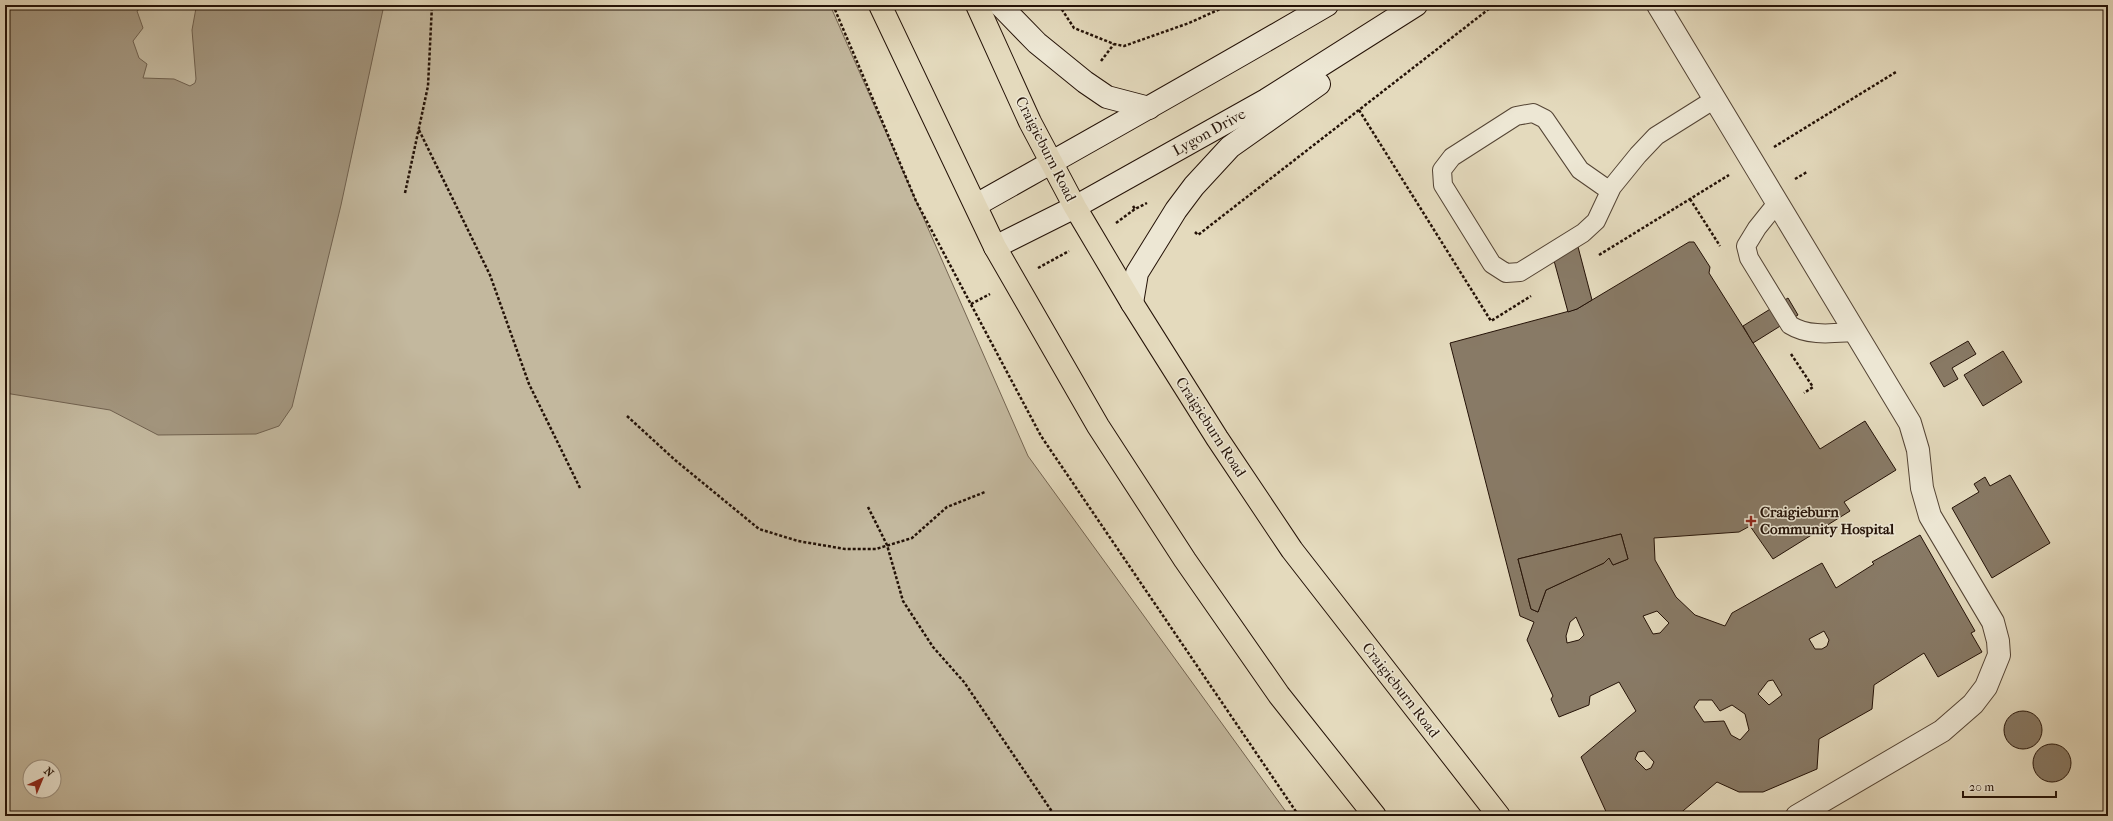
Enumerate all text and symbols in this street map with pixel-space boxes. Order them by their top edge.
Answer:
street label: Craigieburn Road [1012,93,1081,205]
street label: Lygon Drive [1169,104,1249,159]
street label: Craigieburn Road [1172,374,1250,481]
place label: Craigieburn Community Hospital [1760,503,1895,538]
marker: Craigieburn Community Hospital [1745,515,1757,527]
street label: Craigieburn Road [1358,639,1444,742]
north arrow [22,759,62,799]
text: N [41,765,57,780]
scale bar [1963,773,2056,799]
text: 20 m [1969,780,1994,794]

